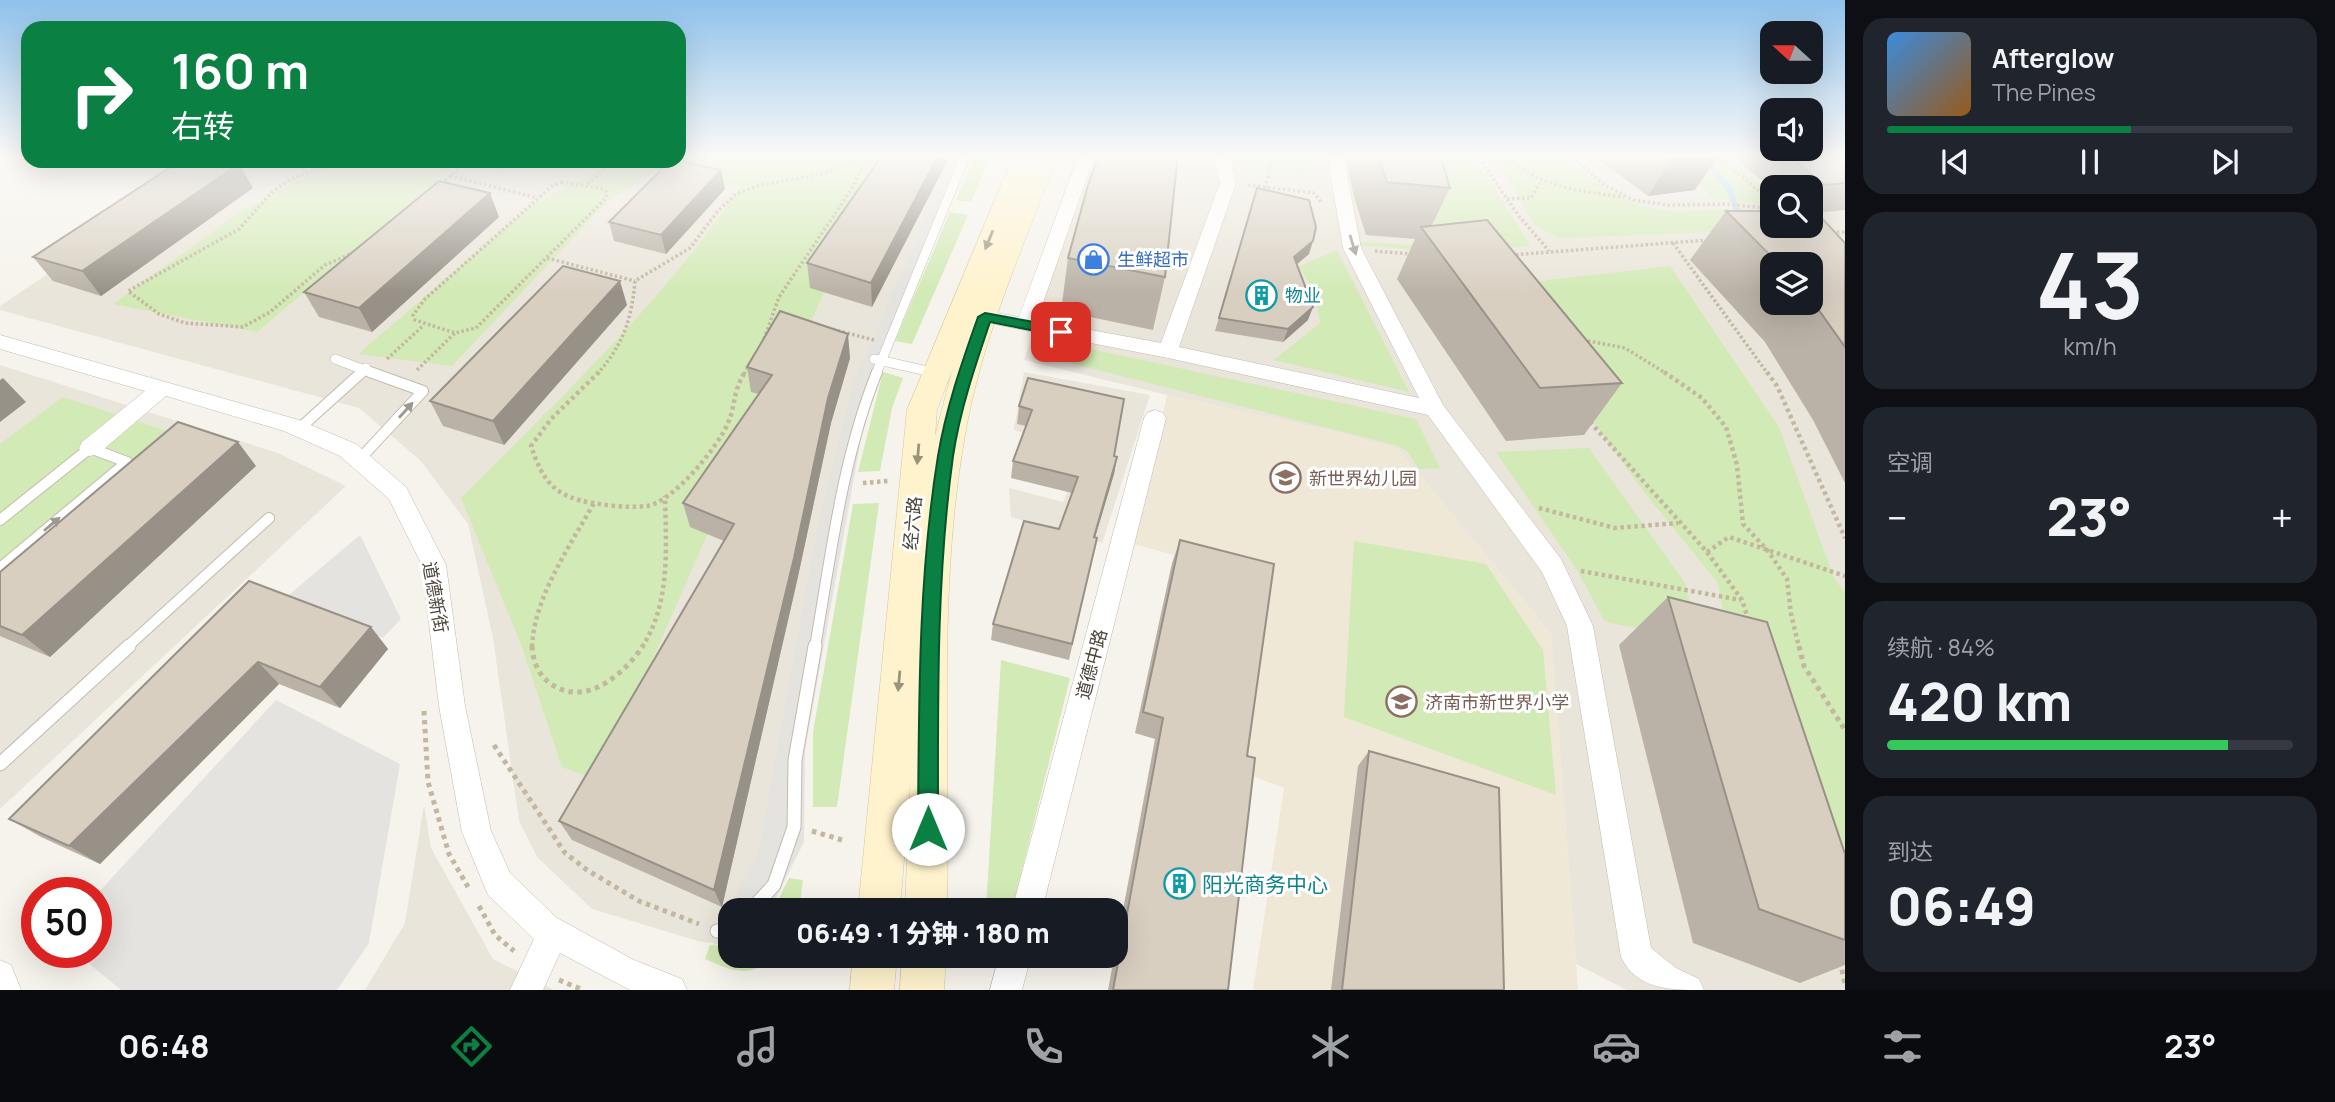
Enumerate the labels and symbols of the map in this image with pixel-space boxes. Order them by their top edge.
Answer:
north arrow [1760,21,1824,84]
one-way arrow [984,230,995,251]
one-way arrow [1349,235,1359,256]
shop icon: 生鲜超市 [1077,242,1111,276]
place label: 生鲜超市 [1117,247,1189,271]
building icon: 物业 [1245,278,1279,312]
place label: 物业 [1285,283,1321,307]
pin [1031,302,1091,362]
one-way arrow [397,402,413,419]
one-way arrow [912,444,923,466]
school or university icon: 新世界幼儿园 [1269,461,1303,495]
place label: 新世界幼儿园 [1309,466,1417,490]
street label: 经六路 [898,495,926,551]
one-way arrow [44,517,61,532]
street label: 道德新街 [418,559,454,635]
street label: 道德中路 [1070,626,1112,702]
one-way arrow [893,670,904,692]
school or university icon: 济南市新世界小学 [1385,685,1419,719]
place label: 济南市新世界小学 [1425,690,1569,714]
position arrow [891,792,965,866]
building icon: 阳光商务中心 [1162,867,1196,901]
place label: 阳光商务中心 [1202,870,1328,898]
speed limit sign: 50 [21,877,112,968]

